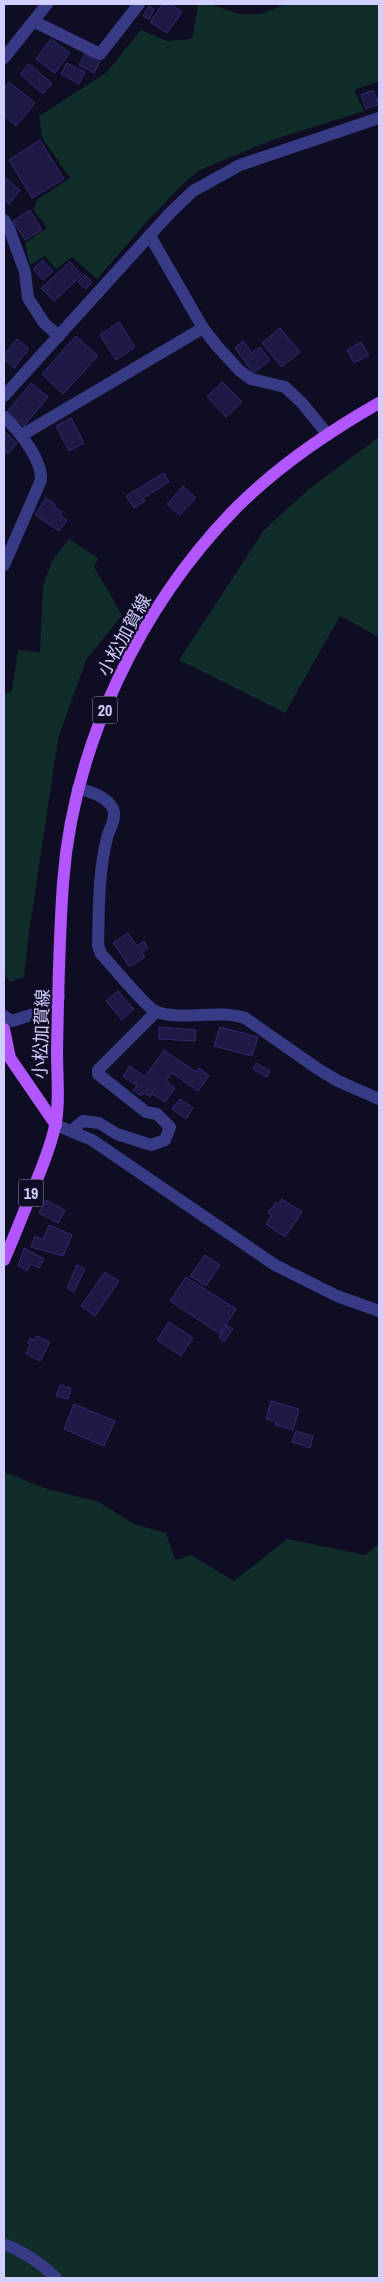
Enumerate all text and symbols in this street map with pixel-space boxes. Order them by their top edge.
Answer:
street label: 小松加賀線 [91,590,157,680]
road number: 20 [92,696,118,724]
street label: 小松加賀線 [27,989,55,1079]
road number: 19 [18,1180,44,1206]

